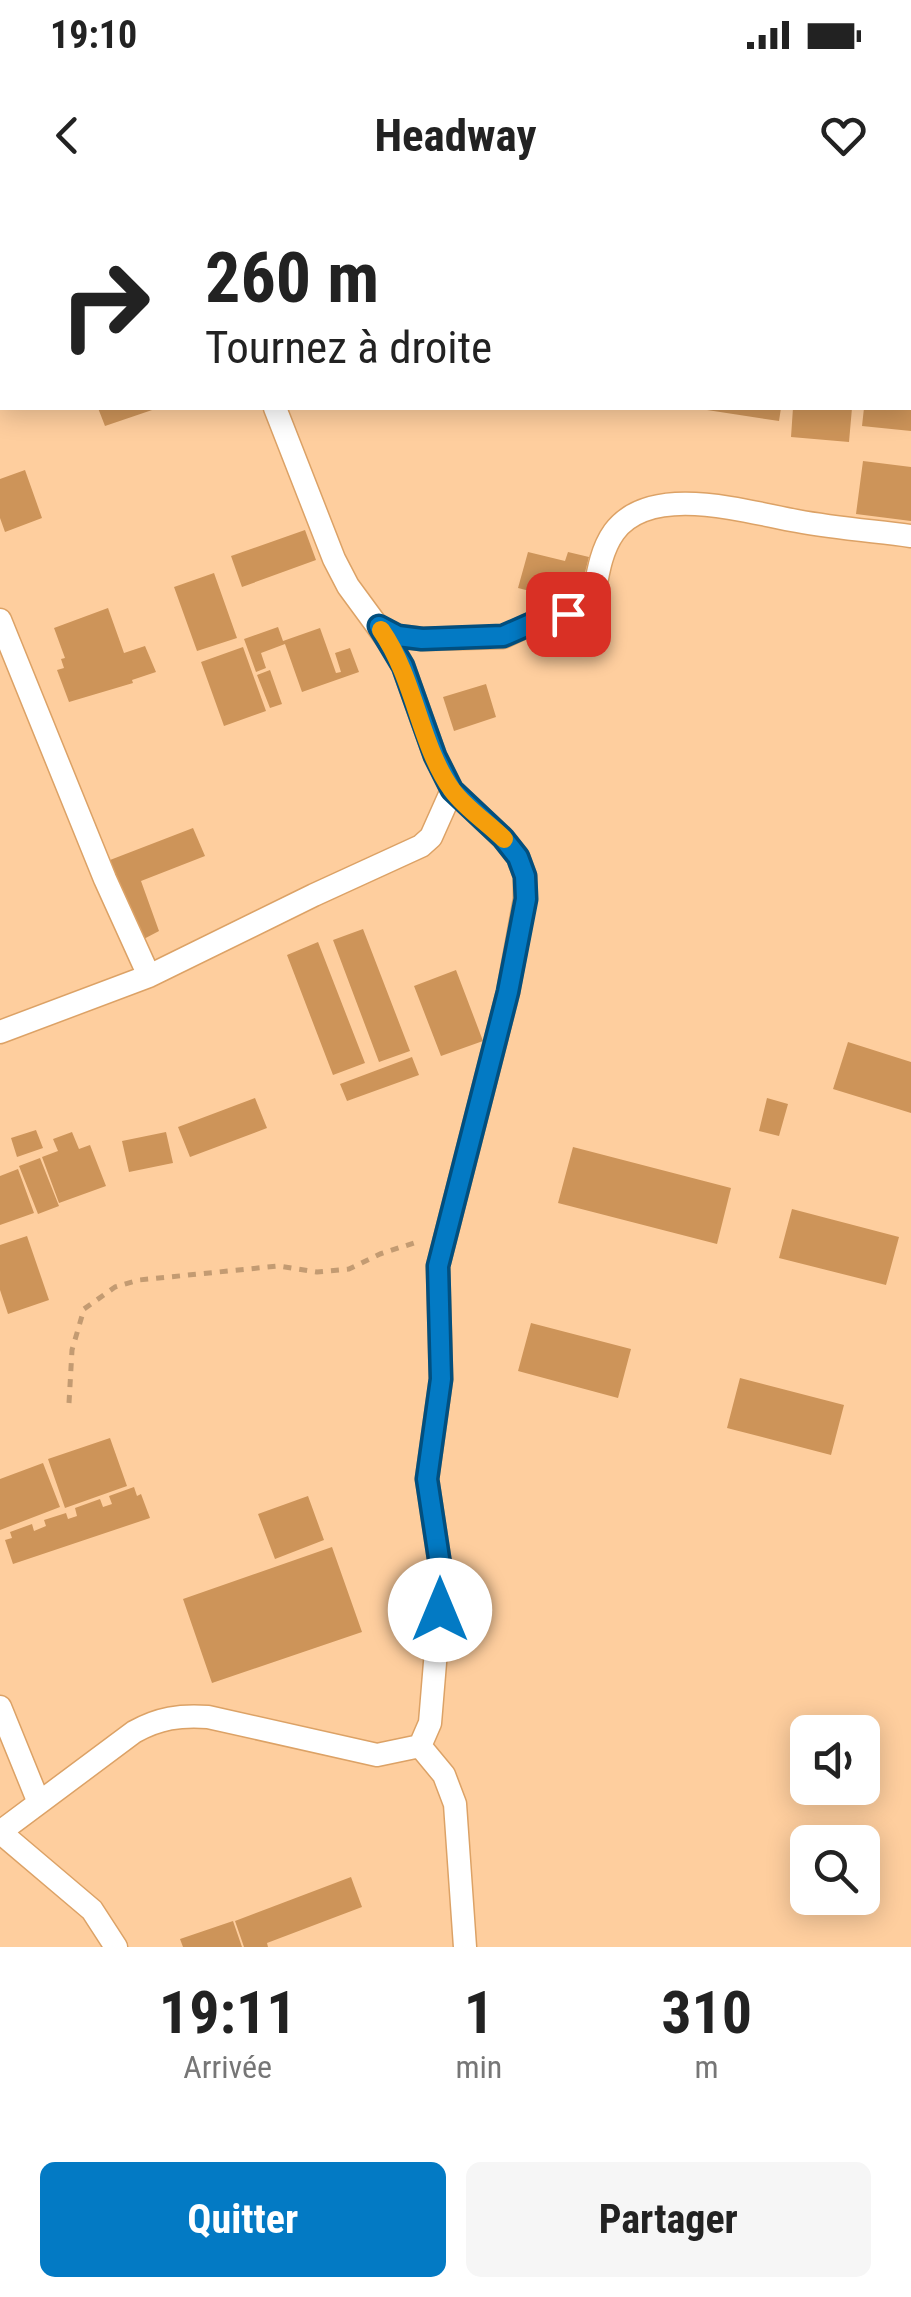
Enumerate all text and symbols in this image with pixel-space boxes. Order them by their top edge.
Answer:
text: 19:10 [50,13,137,57]
icon: back [40,108,95,163]
icon: heart [816,108,871,163]
text: Headway [374,109,537,162]
text: 260 m [205,237,379,319]
icon: right [40,240,170,370]
text: Tournez à droite [205,321,492,374]
pin [526,572,611,657]
icon: arrive [541,587,596,642]
position arrow [388,1558,492,1662]
map controls [790,1715,880,1915]
button: sound [790,1715,880,1805]
button: search [790,1825,880,1915]
text: 19:11 [159,1977,297,2048]
text: 1 [464,1977,494,2048]
text: 310 [661,1977,752,2048]
text: Arrivée [183,2048,272,2086]
text: min [455,2048,502,2086]
text: m [695,2048,719,2086]
button: Quitter [40,2162,446,2277]
button: Partager [466,2162,871,2277]

